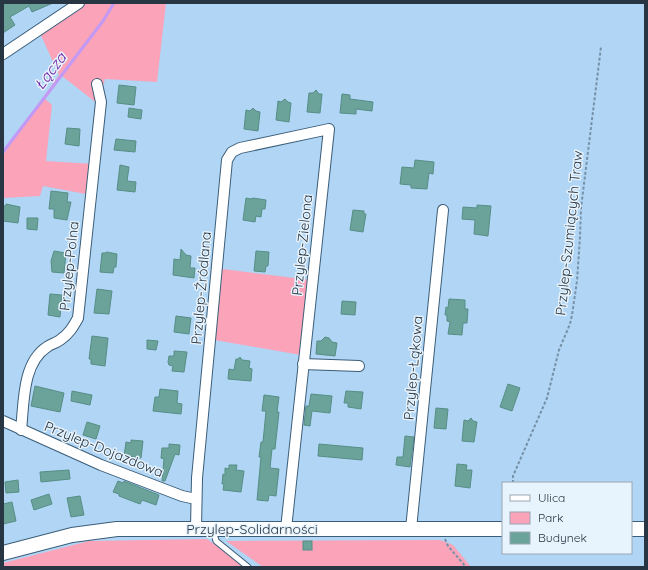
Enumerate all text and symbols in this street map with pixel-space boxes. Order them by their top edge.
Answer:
water label: Łącza [30,48,71,93]
street label: Przylep-Szumiących Traw [551,149,587,317]
street label: Przylep-Zielona [288,194,316,296]
street label: Przylep-Polna [55,220,83,312]
street label: Przylep-Źródlana [187,231,215,345]
street label: Przylep-Łąkowa [399,315,427,421]
street label: Przylep-Dojazdowa [42,417,166,481]
legend [502,482,632,554]
text: Ulica [538,490,565,505]
text: Park [538,510,563,525]
street label: Przylep-Solidarności [186,520,318,538]
text: Budynek [538,530,587,545]

